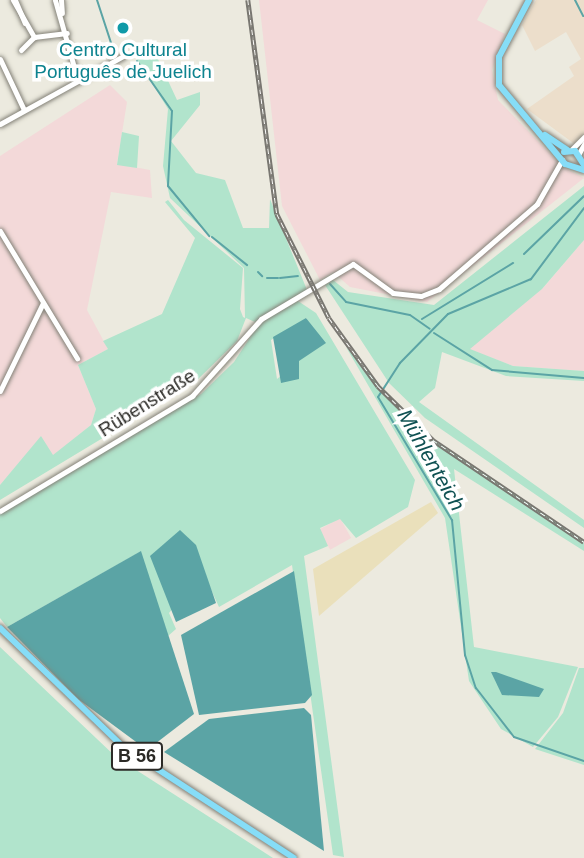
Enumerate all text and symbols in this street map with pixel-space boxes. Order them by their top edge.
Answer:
marker: Centro Cultural Português de Juelich [115,20,131,36]
place label: Centro Cultural Português de Juelich [34,39,212,83]
street label: Rübenstraße [94,364,200,442]
water label: Mühlenteich [392,405,470,515]
road number: B 56 [111,742,163,770]

